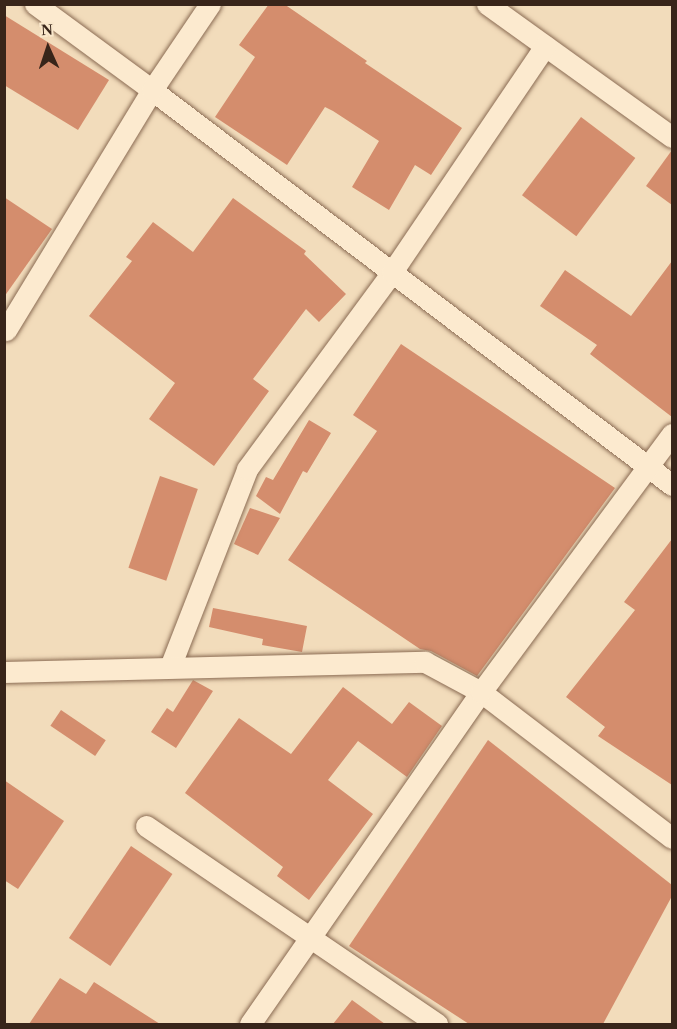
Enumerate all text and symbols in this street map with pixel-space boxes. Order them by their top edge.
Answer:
north arrow [18,18,78,78]
text: N [41,21,53,38]

